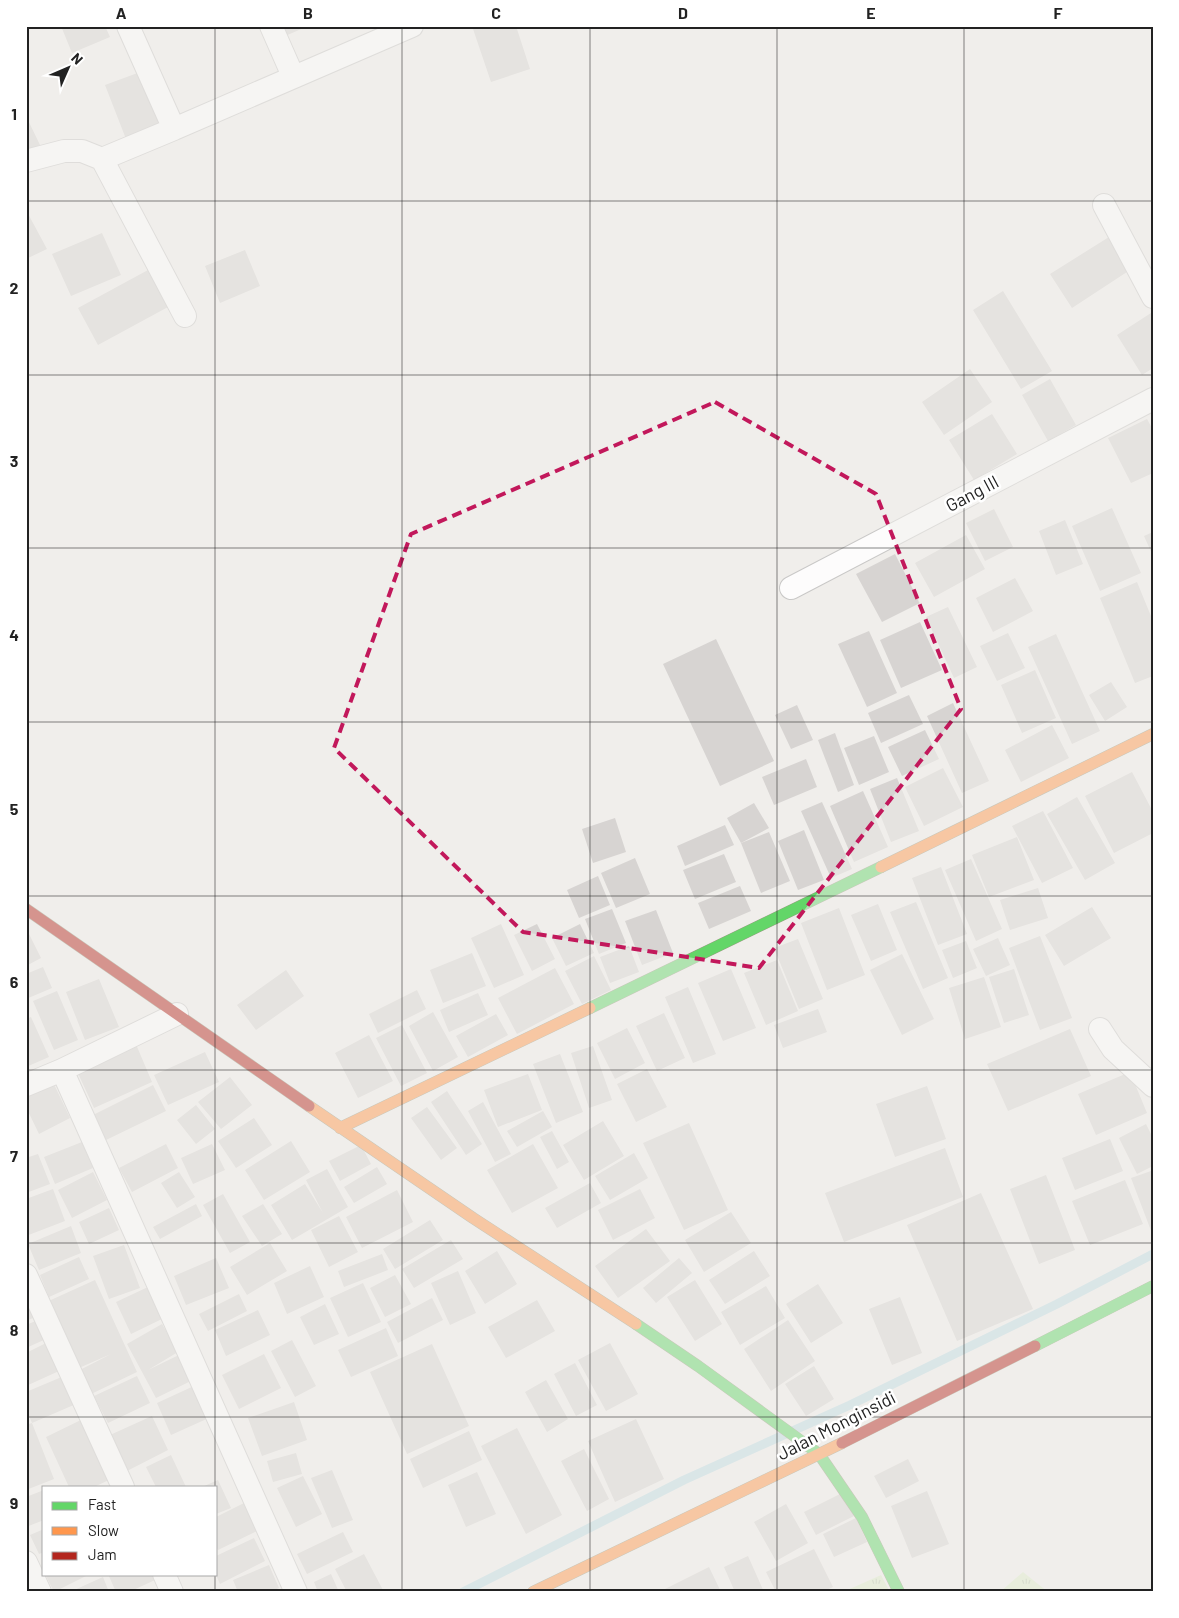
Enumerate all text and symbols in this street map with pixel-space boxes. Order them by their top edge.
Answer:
text: A [116,3,127,22]
text: B [303,3,313,22]
text: C [491,3,501,22]
text: D [678,3,688,22]
text: E [866,3,876,22]
text: F [1054,3,1063,22]
north arrow [42,42,92,92]
text: N [68,49,87,68]
text: 1 [11,104,17,123]
text: 2 [10,278,19,297]
text: 3 [10,451,18,470]
street label: Gang III [942,470,1002,516]
text: 4 [9,625,19,644]
text: 5 [10,799,19,818]
text: 6 [10,972,19,991]
text: 7 [10,1146,18,1165]
text: 8 [10,1320,19,1339]
street label: Jalan Monginsidi [773,1386,899,1464]
legend [42,1486,218,1576]
text: 9 [10,1493,18,1512]
text: Fast [88,1495,116,1513]
text: Slow [88,1521,119,1539]
text: Jam [88,1545,117,1563]

